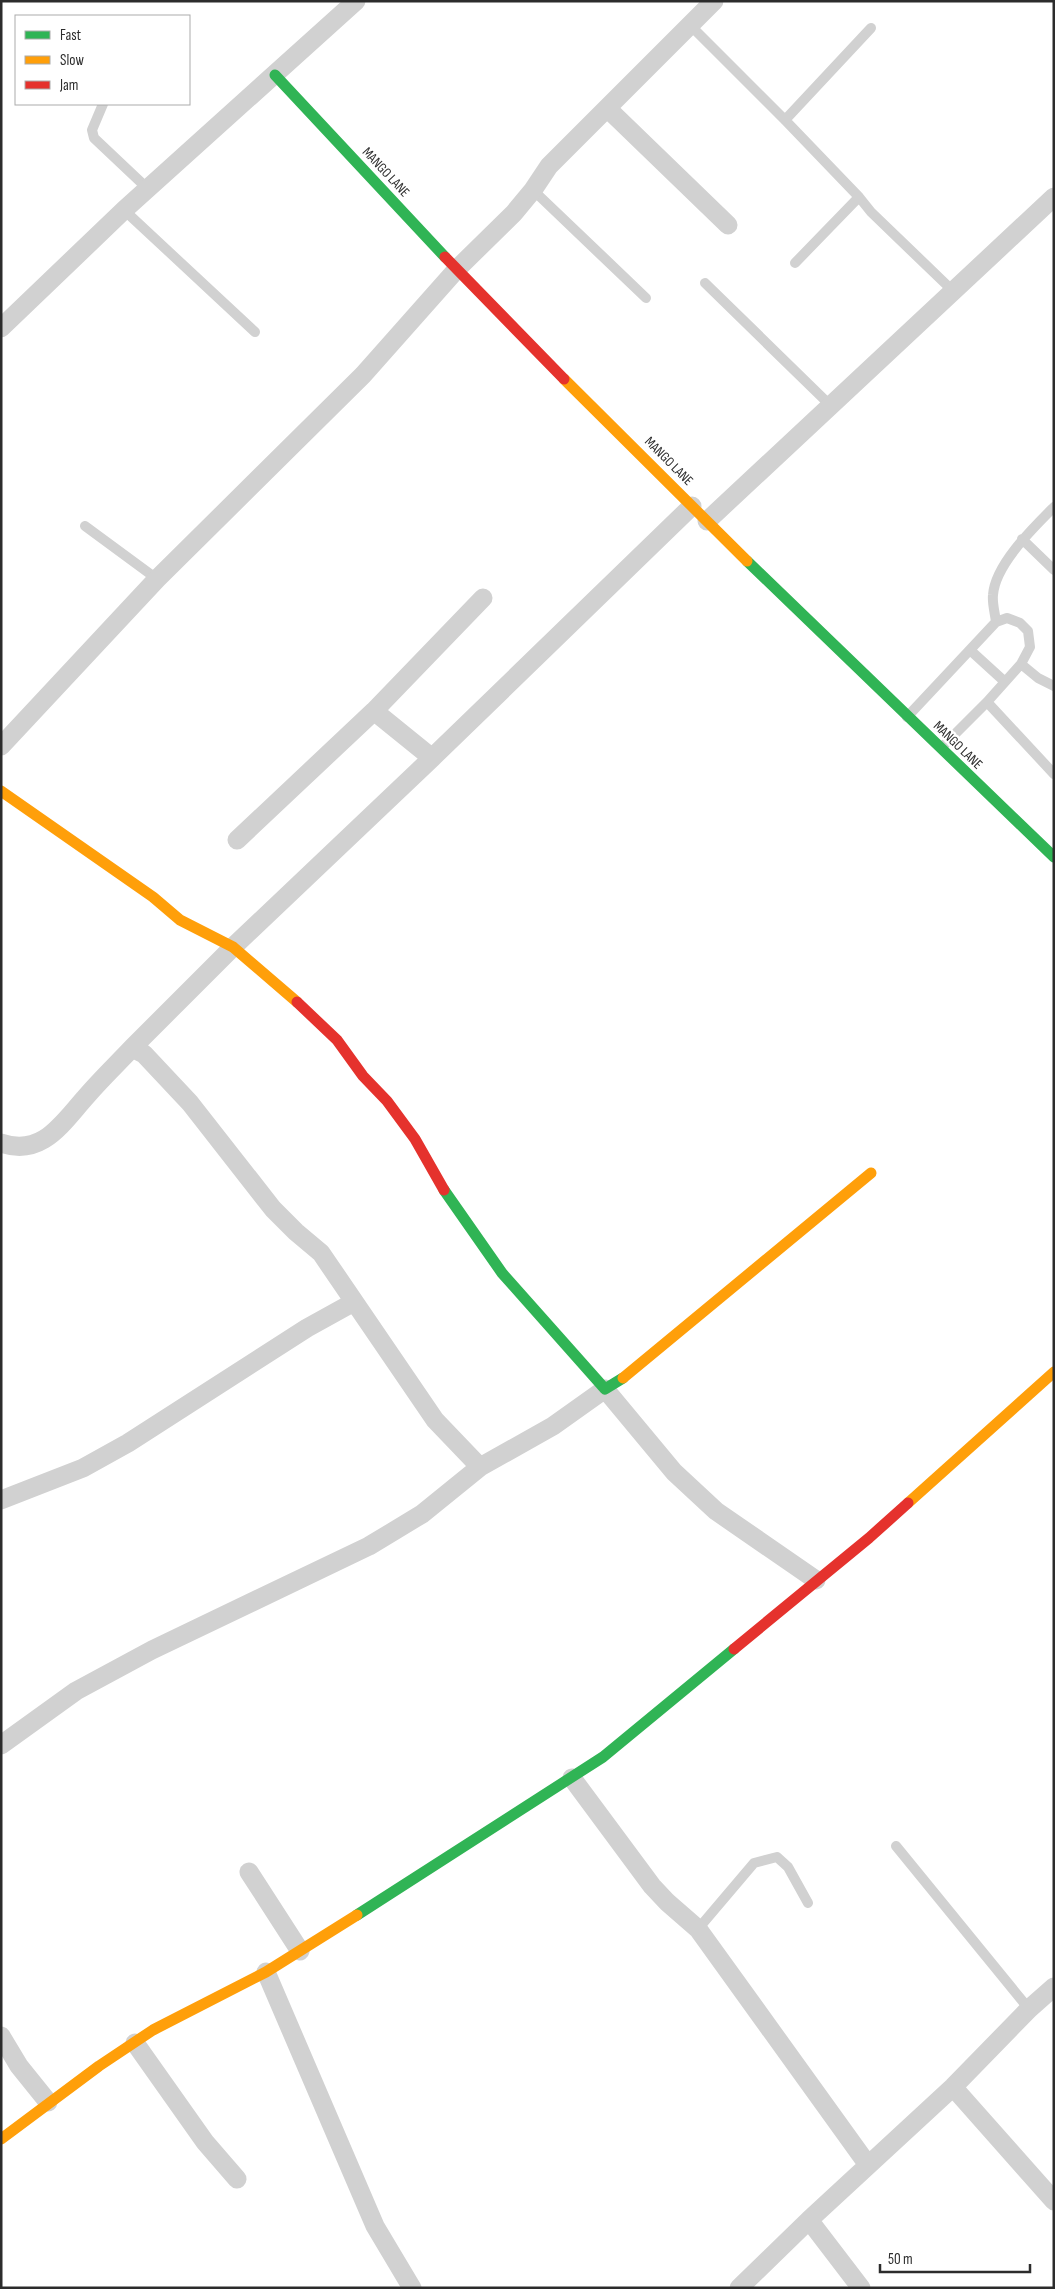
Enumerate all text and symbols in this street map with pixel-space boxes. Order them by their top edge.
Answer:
legend [15,15,190,105]
text: Fast [60,26,82,45]
text: Slow [60,51,84,70]
text: Jam [59,76,78,95]
street label: MANGO LANE [359,144,413,201]
street label: MANGO LANE [641,433,697,489]
street label: MANGO LANE [930,717,986,773]
scale bar [880,2242,1030,2274]
text: 50 m [888,2250,913,2269]

